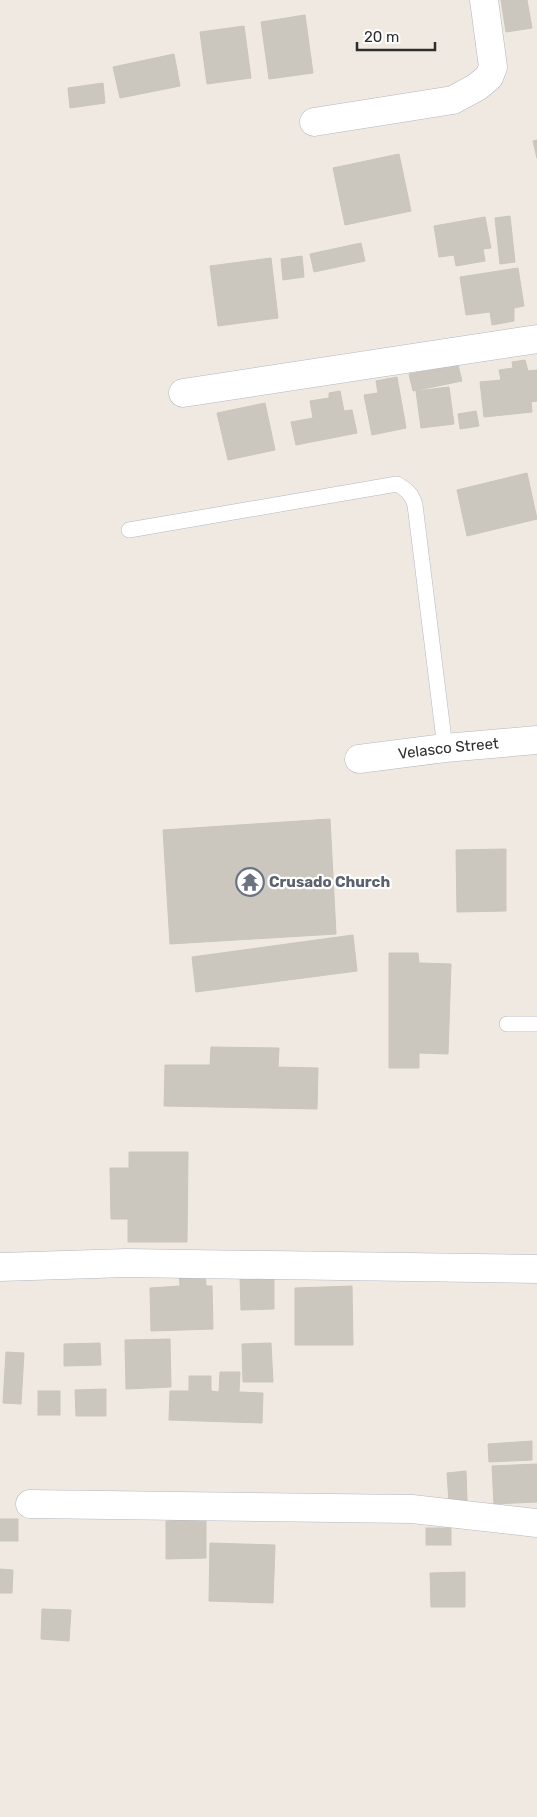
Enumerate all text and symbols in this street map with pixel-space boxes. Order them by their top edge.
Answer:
scale bar [357,20,434,52]
text: 20 m [364,28,399,46]
street label: Velasco Street [397,734,500,763]
temple icon: Crusado Church [235,867,265,897]
place label: Crusado Church [269,873,390,891]

